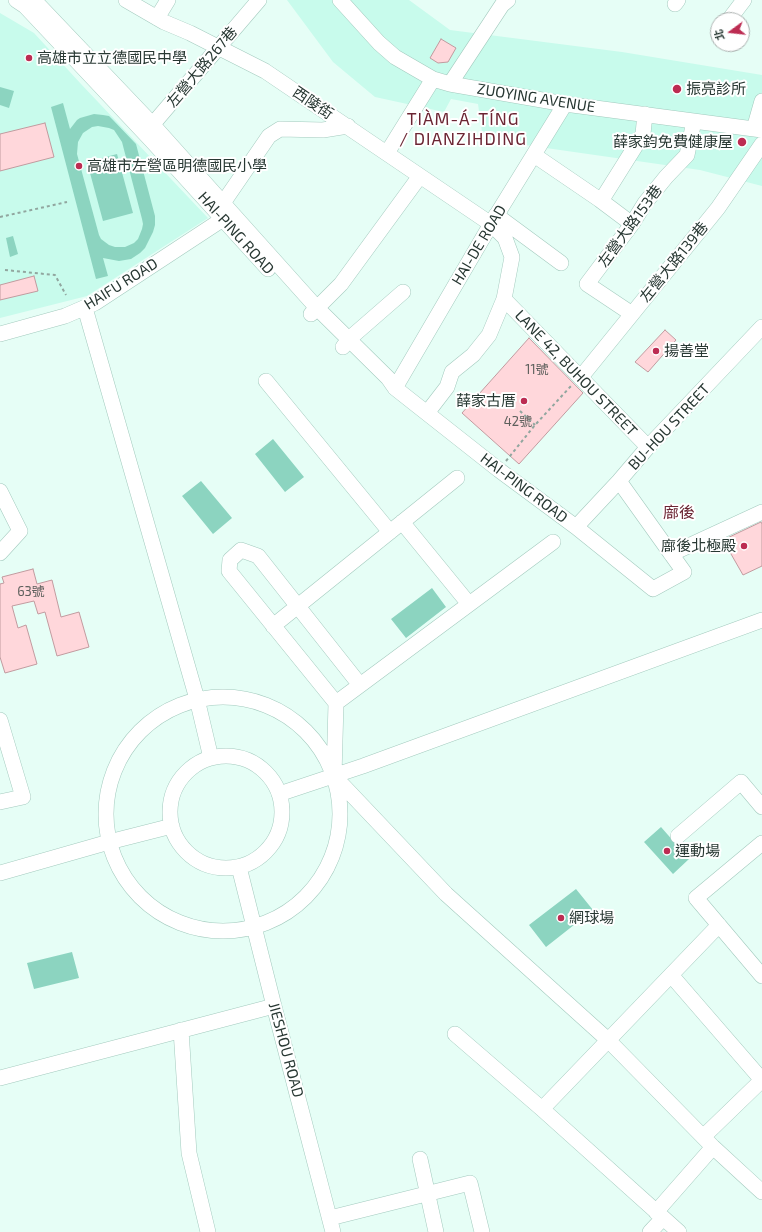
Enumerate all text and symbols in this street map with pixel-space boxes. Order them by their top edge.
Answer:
north arrow [710,12,750,52]
street label: 左營大路267巷 [163,23,241,111]
text: 北 [711,28,727,42]
place label: 高雄市立立德國民中學 [37,49,187,67]
marker: 高雄市立立德國民中學 [24,53,34,63]
street label: ZUOYING AVENUE [476,80,596,116]
place label: 振亮診所 [686,80,746,98]
street label: 西陵街 [289,83,337,123]
marker: 振亮診所 [671,83,683,95]
district label: TIÀM-Á-TÍNG / DIANZIHDING [399,109,527,149]
place label: 薛家鈞免費健康屋 [613,133,733,151]
marker: 薛家鈞免費健康屋 [736,136,748,148]
place label: 高雄市左營區明德國民小學 [87,157,267,175]
marker: 高雄市左營區明德國民小學 [74,161,84,171]
street label: 左營大路153巷 [594,181,666,271]
street label: HAI-PING ROAD [194,188,278,278]
street label: HAI-DE ROAD [448,202,510,288]
street label: 左營大路139巷 [636,218,712,306]
street label: HAIFU ROAD [81,254,161,314]
street label: LANE 42, BUHOU STREET [511,306,641,440]
place label: 揚善堂 [664,342,709,360]
marker: 揚善堂 [651,346,661,356]
house number: 11號 [525,362,549,378]
street label: BU-HOU STREET [624,380,714,474]
place label: 薛家古厝 [456,392,516,410]
marker: 薛家古厝 [519,396,529,406]
house number: 42號 [504,414,532,430]
street label: HAI-PING ROAD [477,449,571,527]
district label: 廍後 [663,503,695,523]
place label: 廍後北極殿 [661,537,736,555]
marker: 廍後北極殿 [739,541,749,551]
house number: 63號 [17,584,45,600]
place label: 運動場 [675,842,720,860]
marker: 運動場 [662,846,672,856]
place label: 網球場 [569,909,614,927]
marker: 網球場 [556,913,566,923]
street label: JIESHOU ROAD [265,1000,307,1100]

